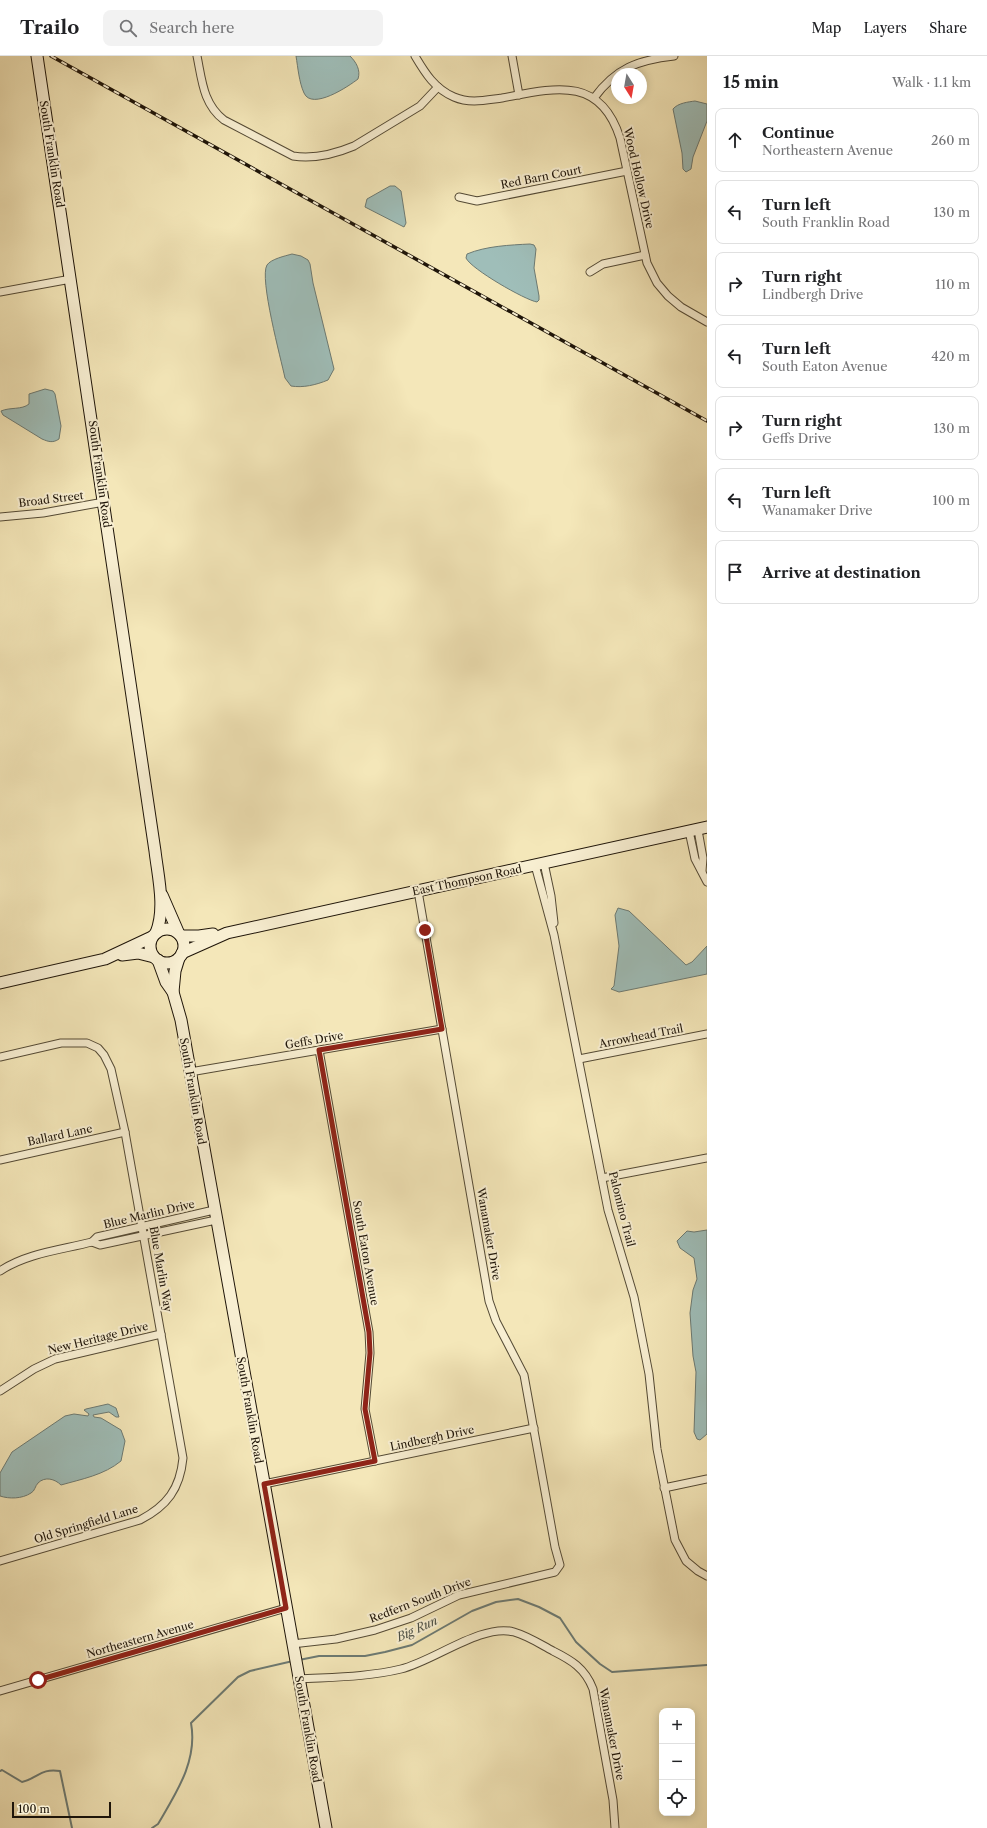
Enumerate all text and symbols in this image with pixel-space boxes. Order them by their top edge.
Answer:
search box [103,10,383,46]
text: Trailo [20,16,79,39]
icon: search [117,17,139,39]
text: Search here [149,18,234,37]
text: Map [811,19,841,37]
text: Layers [863,19,907,37]
text: Share [929,19,967,37]
north arrow [611,68,647,104]
text: 15 min [723,72,779,92]
text: Walk · 1.1 km [892,74,971,90]
street label: South Franklin Road [37,99,67,209]
text: Continue [762,123,834,142]
street label: Wood Hollow Drive [620,125,657,230]
icon: ahead [724,129,746,151]
text: 260 m [931,132,970,148]
text: Northeastern Avenue [762,142,893,158]
street label: Red Barn Court [499,162,583,192]
text: Turn left [762,195,831,214]
icon: left [724,201,746,223]
text: 130 m [934,204,970,220]
text: South Franklin Road [762,214,890,230]
text: Turn right [762,267,842,286]
icon: right [724,273,746,295]
text: 110 m [935,276,970,292]
text: Lindbergh Drive [762,286,863,302]
text: Turn left [762,339,831,358]
icon: left [724,345,746,367]
text: 420 m [931,348,970,364]
text: South Eaton Avenue [762,358,888,374]
text: Turn right [762,411,842,430]
icon: right [724,417,746,439]
street label: South Franklin Road [86,419,115,529]
text: 130 m [934,420,970,436]
text: Geffs Drive [762,430,832,446]
text: Turn left [762,483,831,502]
street label: Broad Street [18,488,84,510]
icon: left [724,489,746,511]
text: 100 m [932,492,970,508]
text: Wanamaker Drive [762,502,873,518]
icon: arrive [724,561,746,583]
text: Arrive at destination [762,563,921,582]
street label: East Thompson Road [411,861,524,898]
route end [416,921,434,939]
street label: Arrowhead Trail [597,1021,685,1051]
street label: Geffs Drive [284,1028,344,1052]
street label: South Franklin Road [177,1037,209,1146]
street label: Ballard Lane [26,1121,94,1149]
street label: Palomino Trail [606,1170,638,1249]
street label: Wanamaker Drive [474,1186,504,1281]
street label: Blue Marlin Drive [102,1197,196,1231]
street label: South Eaton Avenue [350,1199,382,1307]
street label: Blue Marlin Way [147,1225,176,1314]
street label: New Heritage Drive [46,1319,150,1357]
street label: South Franklin Road [234,1356,266,1465]
street label: Lindbergh Drive [389,1422,475,1454]
street label: Old Springfield Lane [32,1502,140,1546]
street label: Redfern South Drive [367,1574,473,1626]
water label: Big Run [393,1613,440,1645]
street label: Northeastern Avenue [85,1617,195,1661]
route start [29,1671,47,1689]
street label: South Franklin Road [292,1675,324,1784]
street label: Wanamaker Drive [596,1686,628,1781]
map controls [659,1708,695,1816]
button: + [659,1708,695,1744]
button: − [659,1744,695,1780]
button: locate [659,1780,695,1816]
scale bar [12,1800,111,1819]
text: 100 m [18,1802,50,1816]

